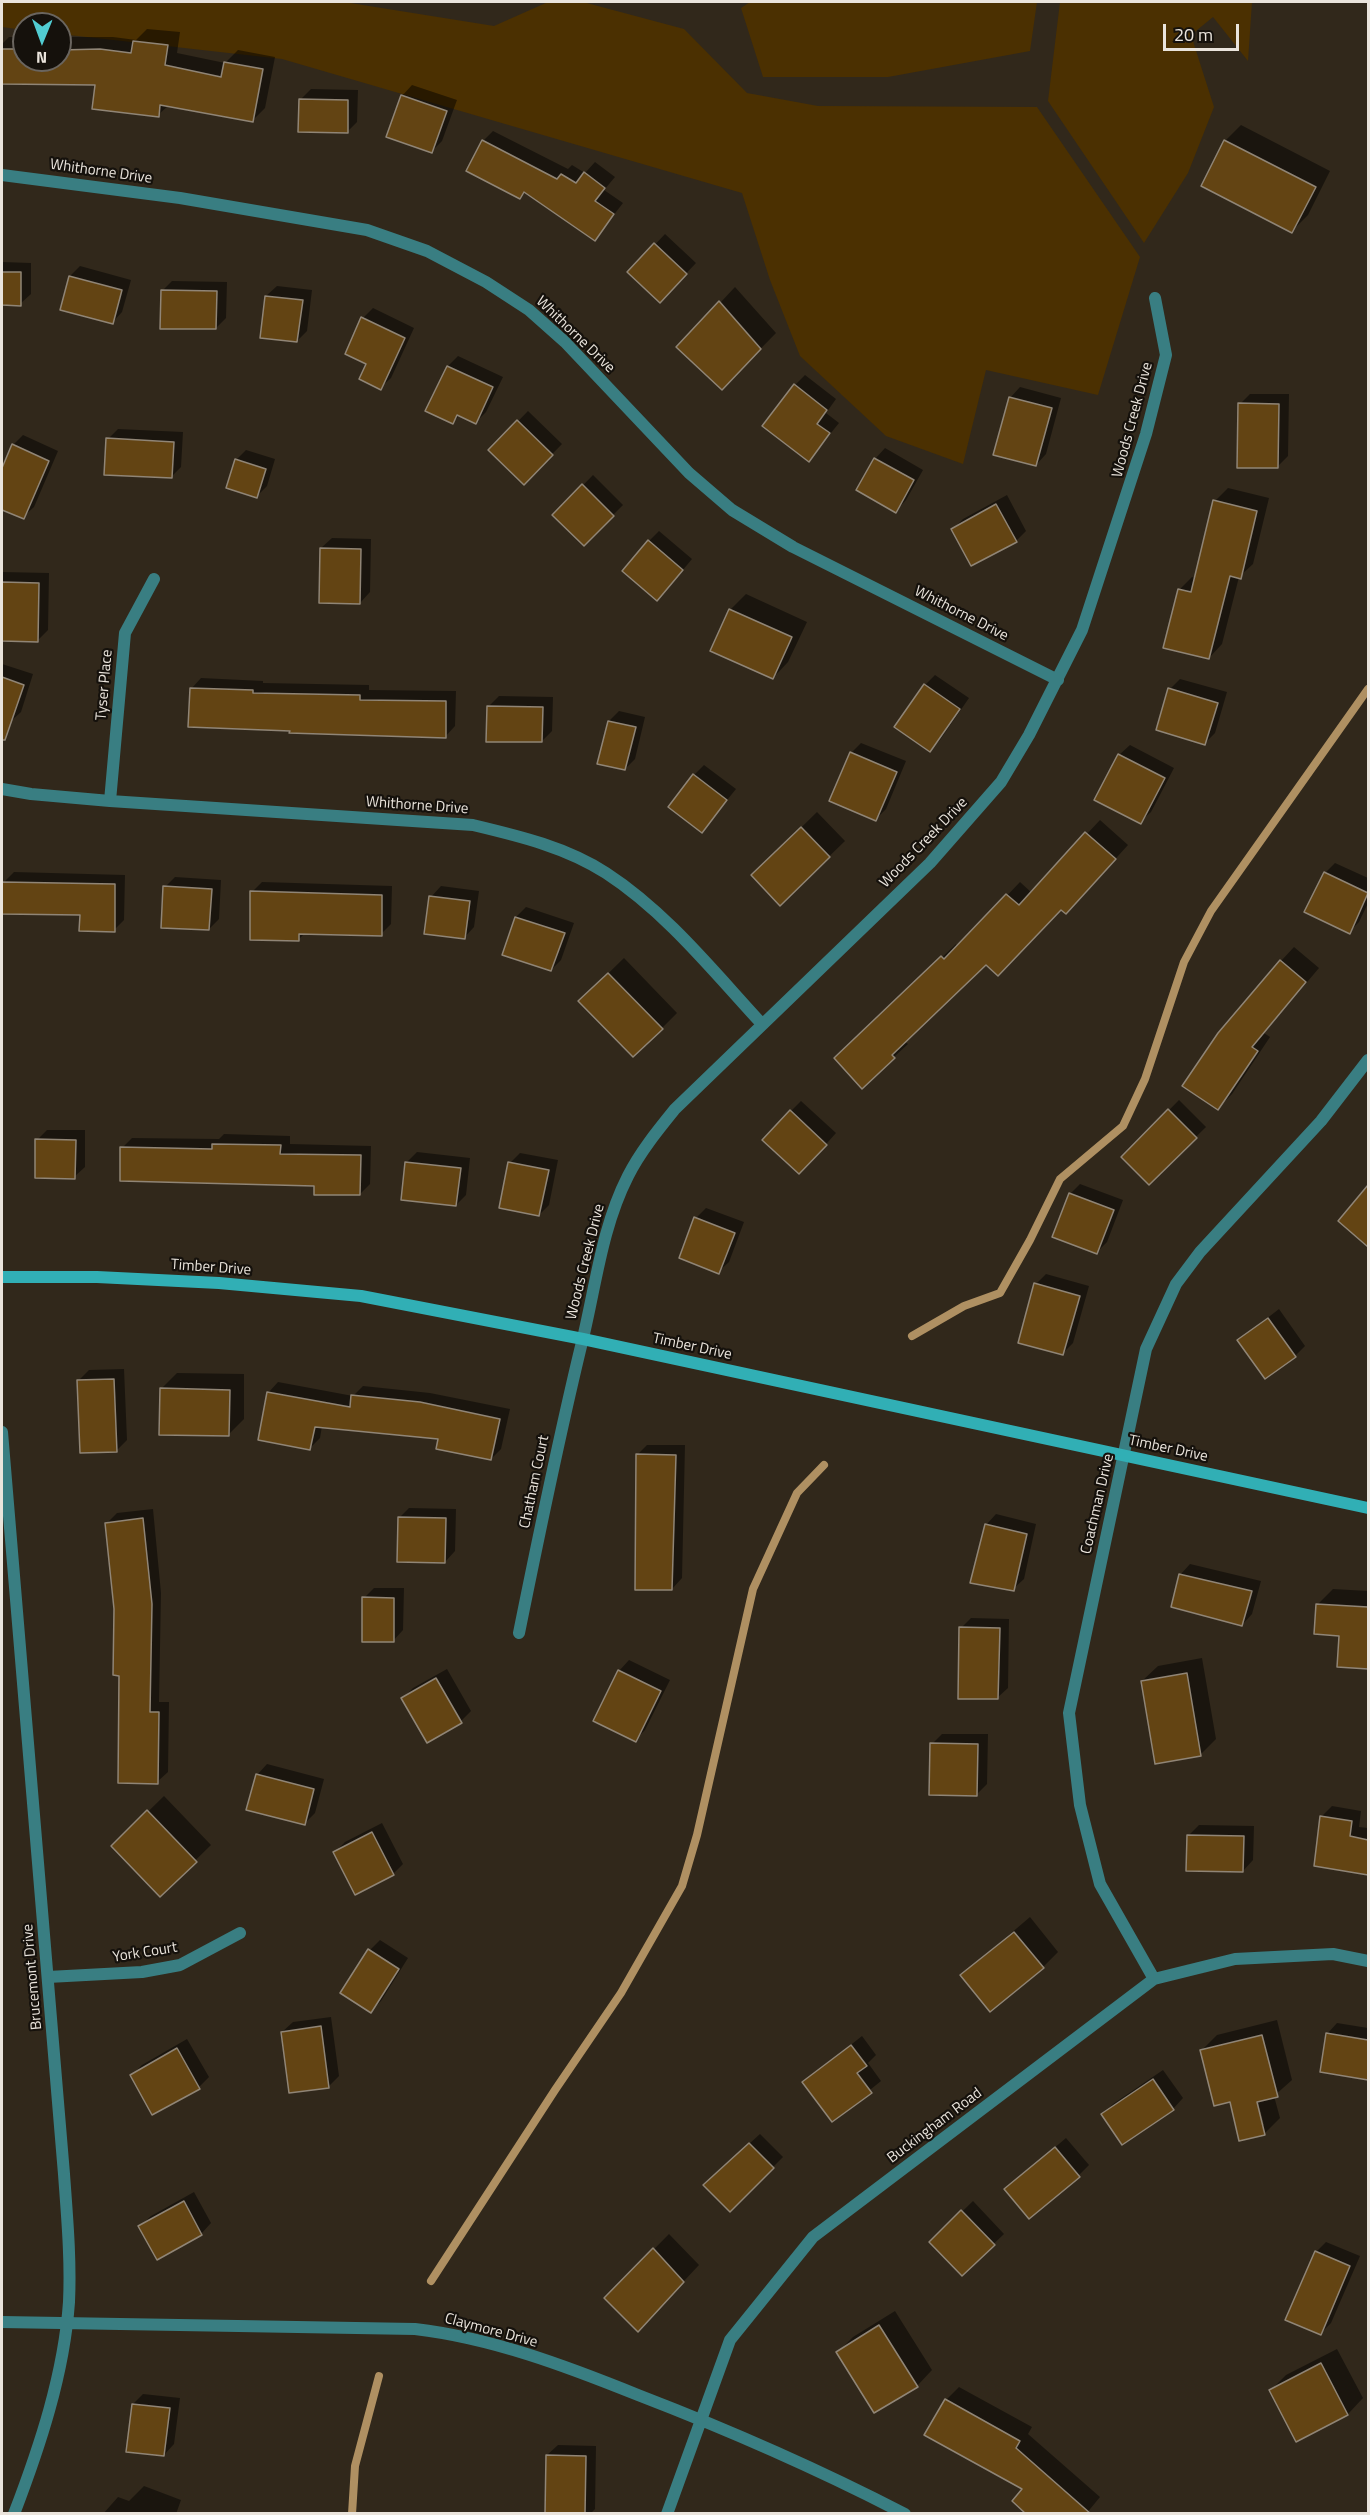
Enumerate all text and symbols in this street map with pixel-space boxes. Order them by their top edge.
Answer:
north arrow [12,12,72,72]
scale bar [1166,12,1242,50]
text: 20 m [1174,21,1213,48]
text: N [36,46,47,70]
street label: Whithorne Drive [49,156,153,188]
street label: Whithorne Drive [532,293,618,377]
street label: Woods Creek Drive [1109,360,1157,480]
street label: Whithorne Drive [911,583,1011,645]
street label: Tyser Place [93,649,117,721]
street label: Whithorne Drive [365,793,469,819]
street label: Woods Creek Drive [876,794,972,892]
street label: Woods Creek Drive [563,1202,609,1322]
street label: Timber Drive [170,1256,252,1280]
street label: Timber Drive [651,1330,733,1364]
street label: Timber Drive [1127,1432,1209,1466]
street label: Chatham Court [516,1434,554,1530]
street label: Coachman Drive [1078,1452,1118,1556]
street label: Brucemont Drive [19,1923,47,2031]
street label: York Court [112,1939,178,1967]
street label: Buckingham Road [884,2085,986,2167]
street label: Claymore Drive [443,2310,539,2352]

